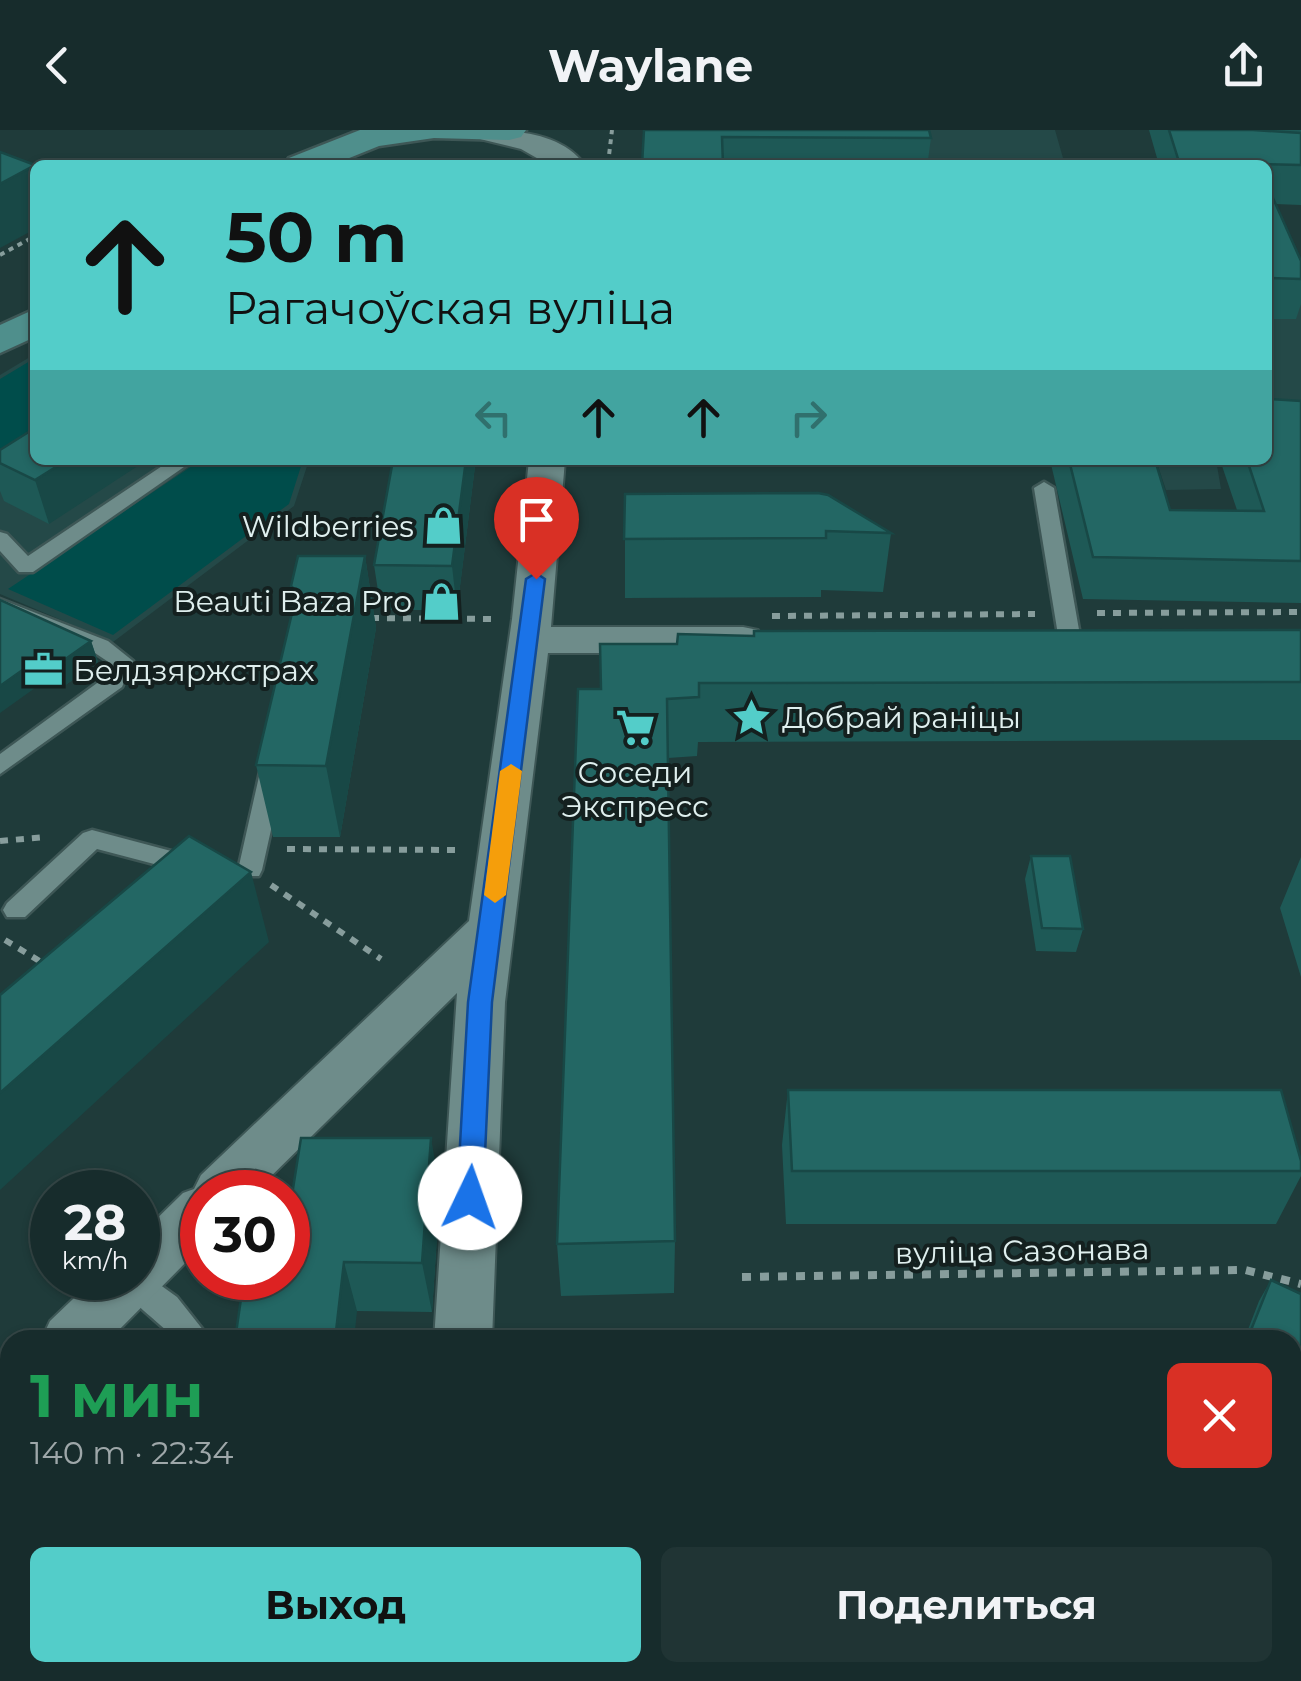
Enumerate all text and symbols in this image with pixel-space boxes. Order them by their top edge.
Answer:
icon: back [30,38,85,93]
text: Waylane [548,38,753,93]
icon: share [1216,38,1271,93]
text: 50 m [225,194,407,280]
icon: ahead [60,200,190,330]
text: Рагачоўская вуліца [225,280,675,335]
icon: left [466,390,521,445]
icon: ahead [571,390,626,445]
icon: ahead [676,390,731,445]
icon: right [781,390,836,445]
pin [494,477,579,580]
icon: arrive [509,492,564,547]
shop icon: Wildberries [423,505,465,547]
place label: Wildberries [242,508,414,545]
shop icon: Beauti Baza Pro [421,580,463,622]
place label: Beauti Baza Pro [173,583,412,620]
office icon: Белдзяржстрах [22,649,64,691]
place label: Белдзяржстрах [73,652,315,689]
place icon: Добрай раніцы [731,696,773,738]
place label: Добрай раніцы [782,699,1021,736]
supermarket icon: Соседи Экспресс [614,707,656,749]
place label: Соседи Экспресс [561,754,709,825]
position arrow [418,1146,522,1250]
speed limit sign: 30 [180,1170,310,1300]
text: 28 [64,1192,126,1253]
street label: вуліца Сазонава [894,1230,1150,1272]
text: km/h [62,1245,128,1275]
text: 1 мин [30,1359,204,1432]
button: close [1167,1363,1272,1468]
text: 140 m · 22:34 [30,1433,233,1472]
button: Выход [30,1547,641,1662]
button: Поделиться [661,1547,1272,1662]

